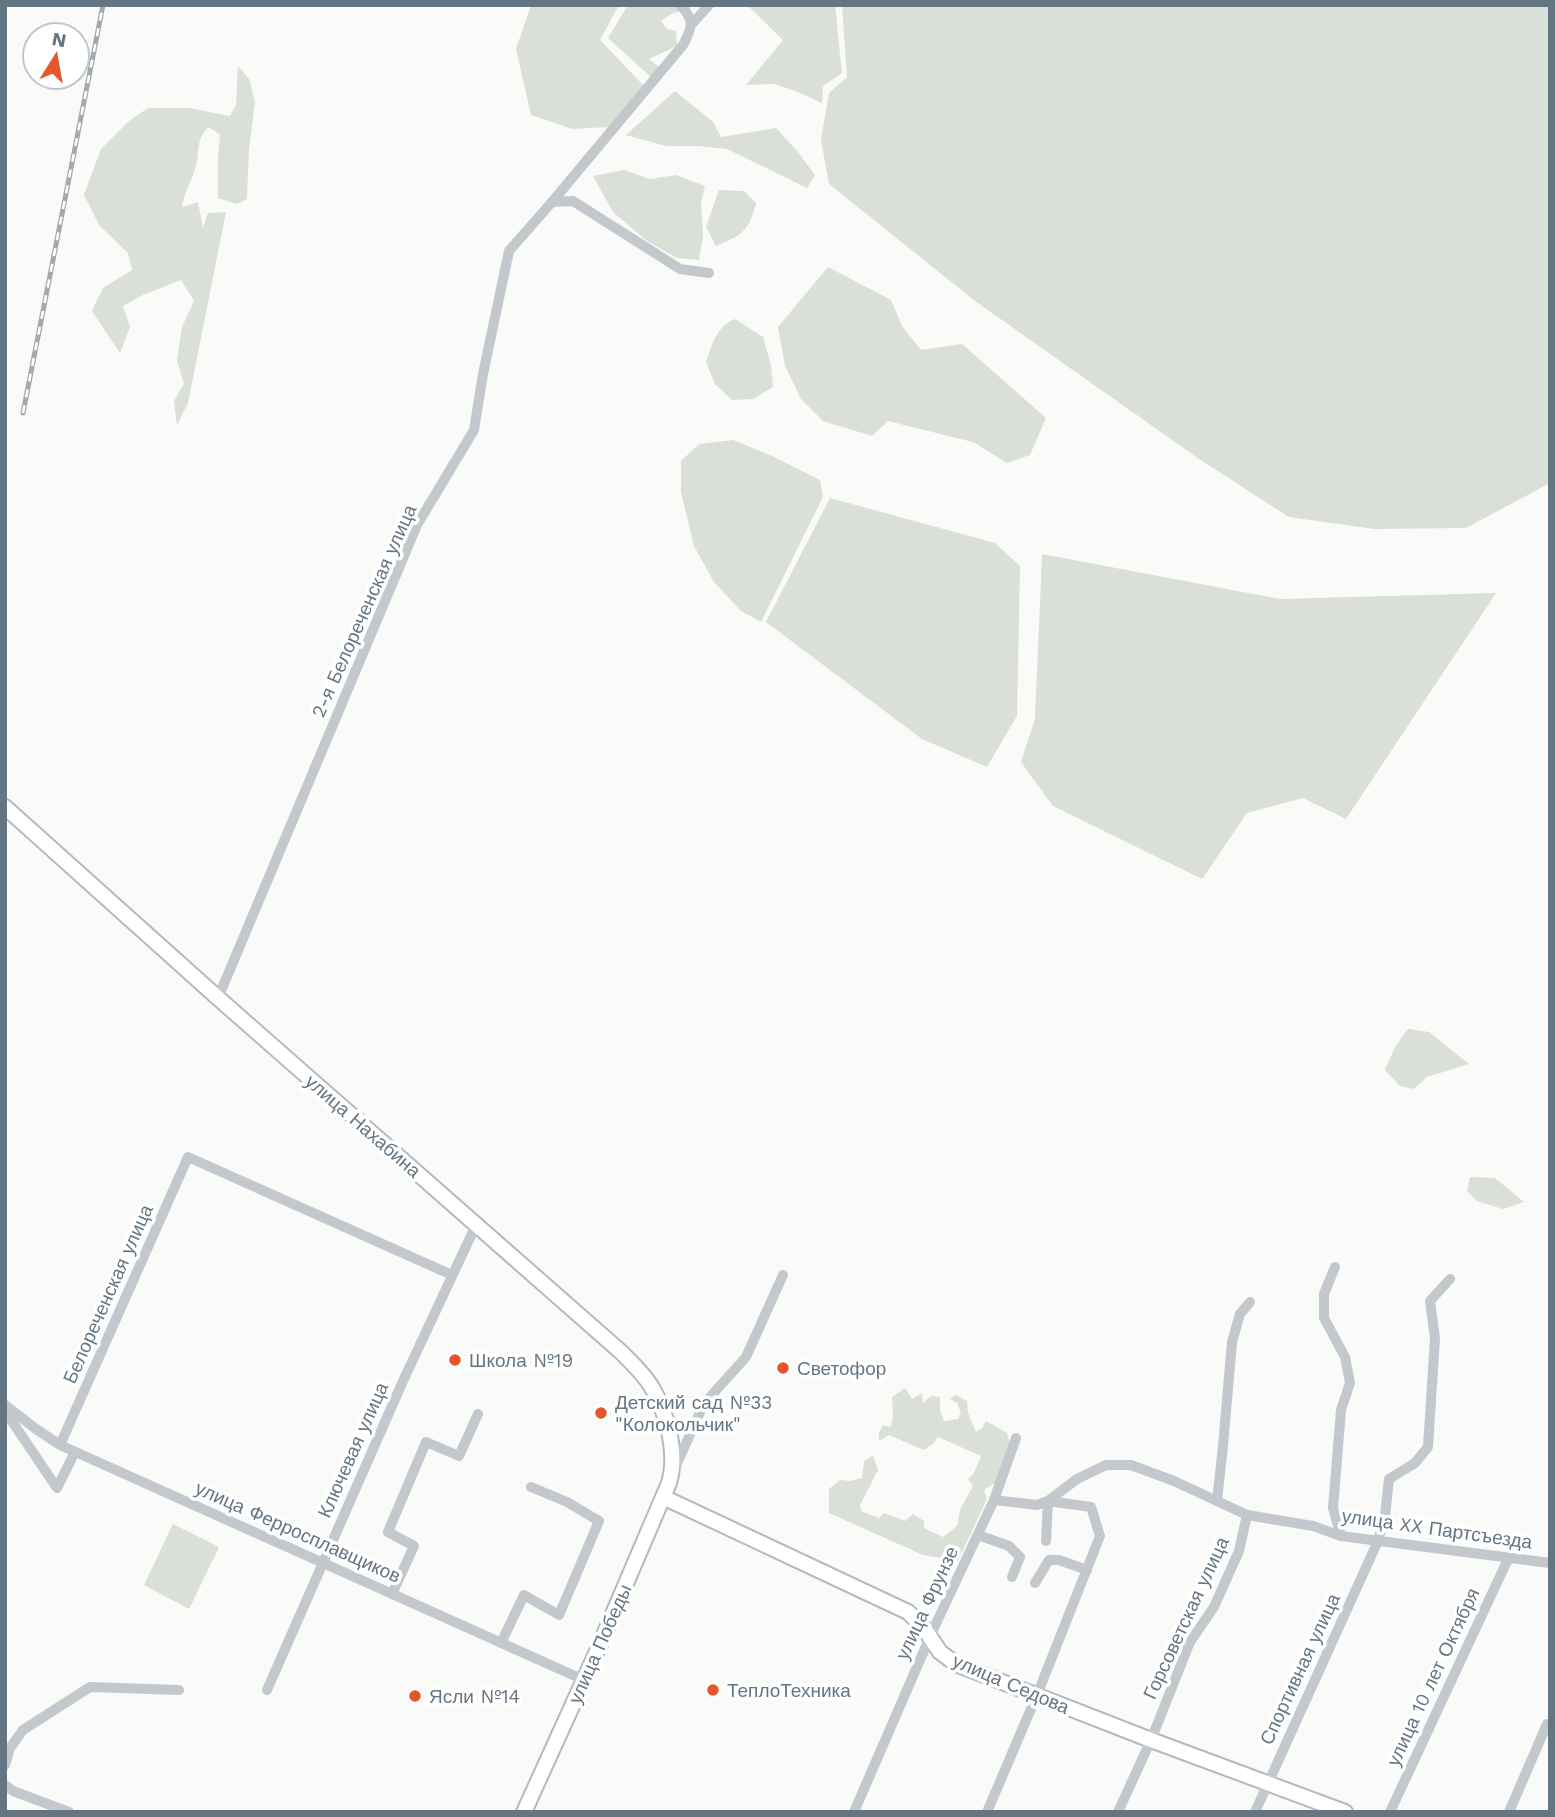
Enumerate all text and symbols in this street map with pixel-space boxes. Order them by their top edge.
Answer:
north arrow [21,21,91,91]
text: N [50,27,68,52]
street label: 2-я Белореченская улица [307,501,422,721]
street label: улица Нахабина [301,1070,426,1183]
street label: Белореченская улица [58,1201,158,1387]
place label: Школа №19 [469,1349,573,1372]
marker: Школа №19 [447,1352,463,1368]
place label: Светофор [797,1357,886,1380]
marker: Светофор [775,1360,791,1376]
street label: Ключевая улица [313,1378,393,1521]
place label: Детский сад №33 "Колокольчик" [615,1391,772,1436]
marker: Детский сад №33 "Колокольчик" [593,1405,609,1421]
street label: улица Ферросплавщиков [192,1476,404,1588]
street label: улица XX Партсъезда [1340,1504,1534,1554]
street label: Горсоветская улица [1138,1533,1234,1703]
street label: улица Фрунзе [891,1543,963,1663]
street label: улица Победы [563,1581,637,1707]
street label: улица 10 лет Октября [1382,1584,1484,1770]
street label: Спортивная улица [1255,1589,1345,1748]
street label: улица Седова [949,1649,1073,1719]
place label: ТеплоТехника [727,1679,851,1702]
marker: ТеплоТехника [705,1682,721,1698]
place label: Ясли №14 [429,1685,520,1708]
marker: Ясли №14 [407,1688,423,1704]

